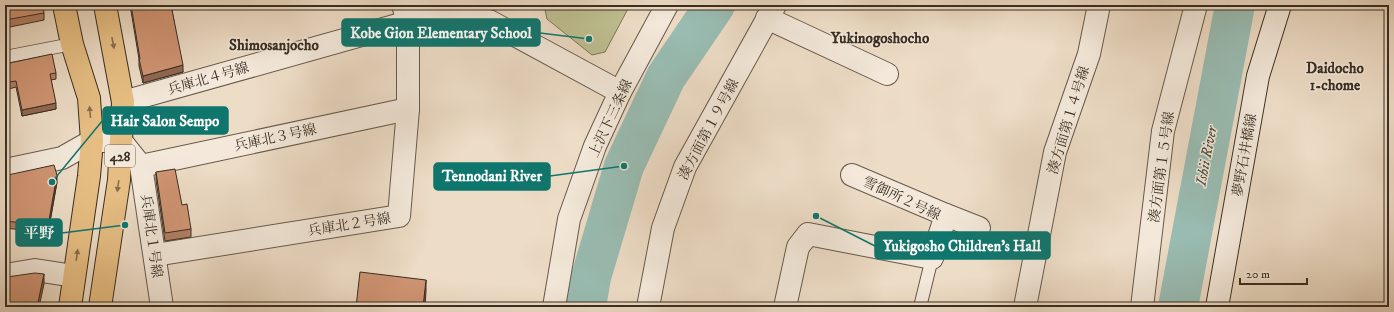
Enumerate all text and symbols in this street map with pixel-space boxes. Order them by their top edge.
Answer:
callout: Kobe Gion Elementary School [342,19,540,46]
text: Kobe Gion Elementary School [350,24,532,43]
district label: Yukinogoshocho [830,29,930,48]
district label: Shimosanjocho [229,36,320,55]
one-way arrow [110,37,116,49]
street label: 兵庫北４号線 [165,59,251,99]
district label: Daidocho 1-chome [1306,59,1365,95]
street label: 湊方面第１４号線 [1044,64,1094,176]
street label: 湊方面第１９号線 [675,76,743,183]
street label: 上沢下三条線 [585,77,637,160]
one-way arrow [86,106,93,118]
callout: Hair Salon Sempo [103,107,228,134]
street label: 湊方面第１５号線 [1145,110,1179,224]
text: Hair Salon Sempo [111,112,220,131]
street label: 夢野石井橋線 [1229,112,1261,198]
street label: 兵庫北３号線 [232,120,318,156]
water label: Ishii River [1191,123,1222,189]
road number: 428 [105,145,135,167]
callout: Tennodani River [434,163,550,190]
text: Tennodani River [441,167,542,186]
street label: 雪御所２号線 [860,173,943,225]
one-way arrow [115,180,121,192]
street label: 兵庫北１号線 [136,193,166,279]
street label: 兵庫北２号線 [306,210,392,240]
callout: 平野 [16,219,62,246]
text: 平野 [24,224,55,243]
callout: Yukigosho Children's Hall [875,232,1050,259]
text: Yukigosho Children's Hall [882,237,1042,256]
one-way arrow [74,248,80,261]
scale bar [1240,260,1307,286]
text: 20 m [1246,267,1270,282]

